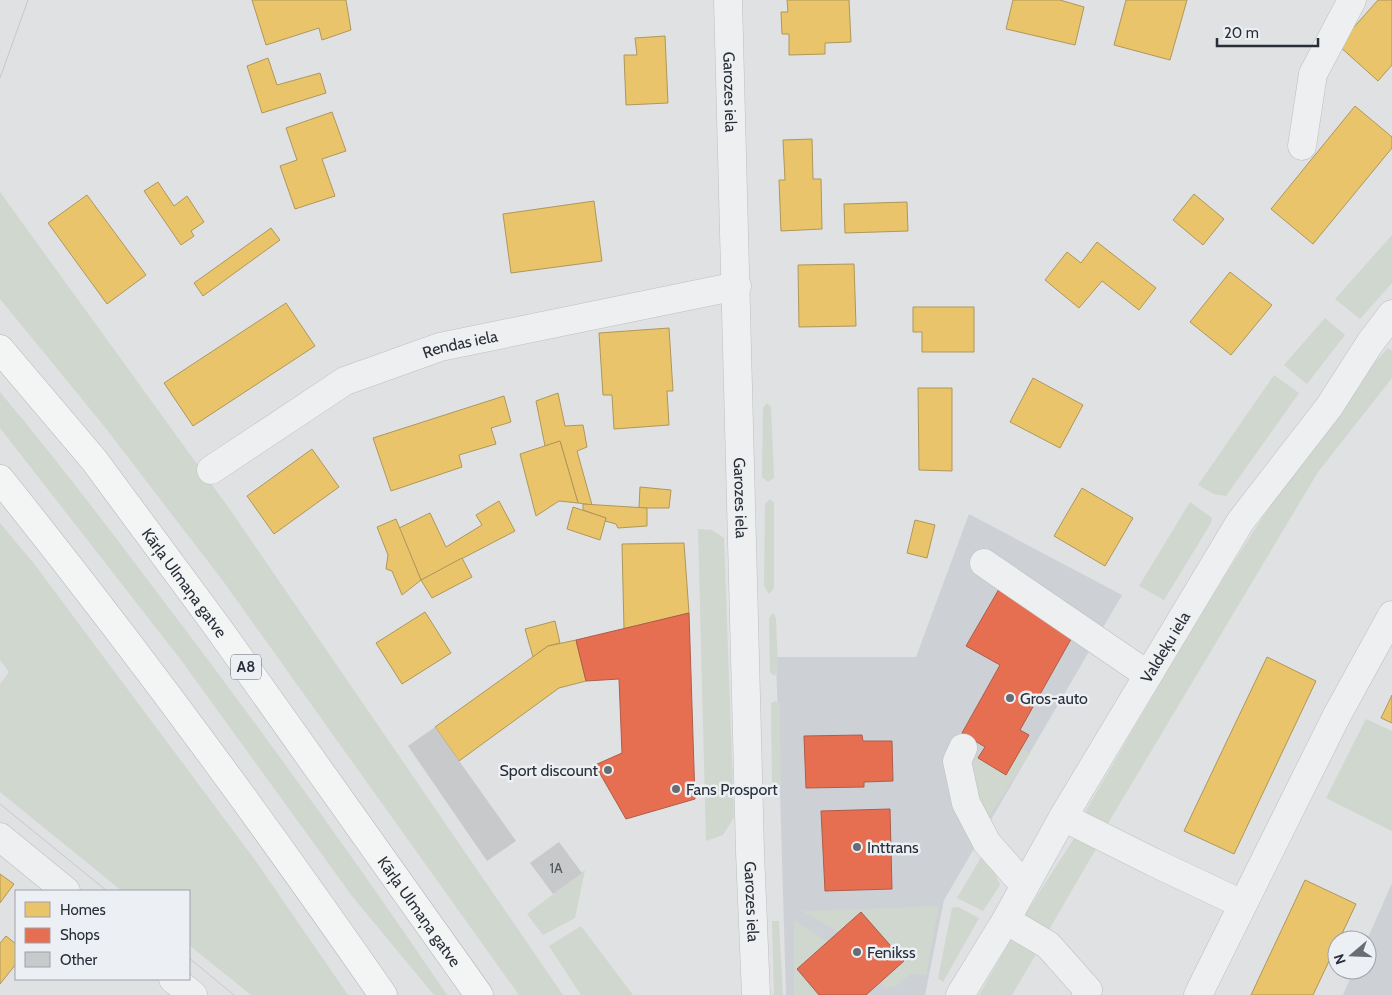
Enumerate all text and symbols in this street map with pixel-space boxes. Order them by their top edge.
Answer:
scale bar [1217,15,1318,47]
text: 20 m [1224,24,1259,42]
street label: Garozes iela [720,51,741,133]
street label: Rendas iela [420,326,499,362]
street label: Garozes iela [730,457,751,539]
street label: Kārļa Ulmaņa gatve [138,524,231,641]
street label: Valdeķu iela [1136,608,1194,686]
road number: A8 [231,654,261,680]
place label: Gros-auto [1020,689,1088,708]
marker: Gros-auto [1004,692,1016,704]
place label: Sport discount [500,761,599,780]
marker: Sport discount [602,764,614,776]
place label: Fans Prosport [686,780,778,799]
marker: Fans Prosport [670,783,682,795]
place label: Inttrans [867,838,919,857]
marker: Inttrans [851,841,863,853]
street label: Kārļa Ulmaņa gatve [374,853,465,970]
house number: 1A [549,859,563,877]
street label: Garozes iela [741,861,763,943]
legend [15,890,190,980]
text: Homes [60,901,106,919]
text: Shops [60,926,100,944]
north arrow [1327,930,1377,980]
place label: Fenikss [867,943,916,962]
marker: Fenikss [851,946,863,958]
text: Other [60,951,97,969]
text: N [1330,952,1350,967]

